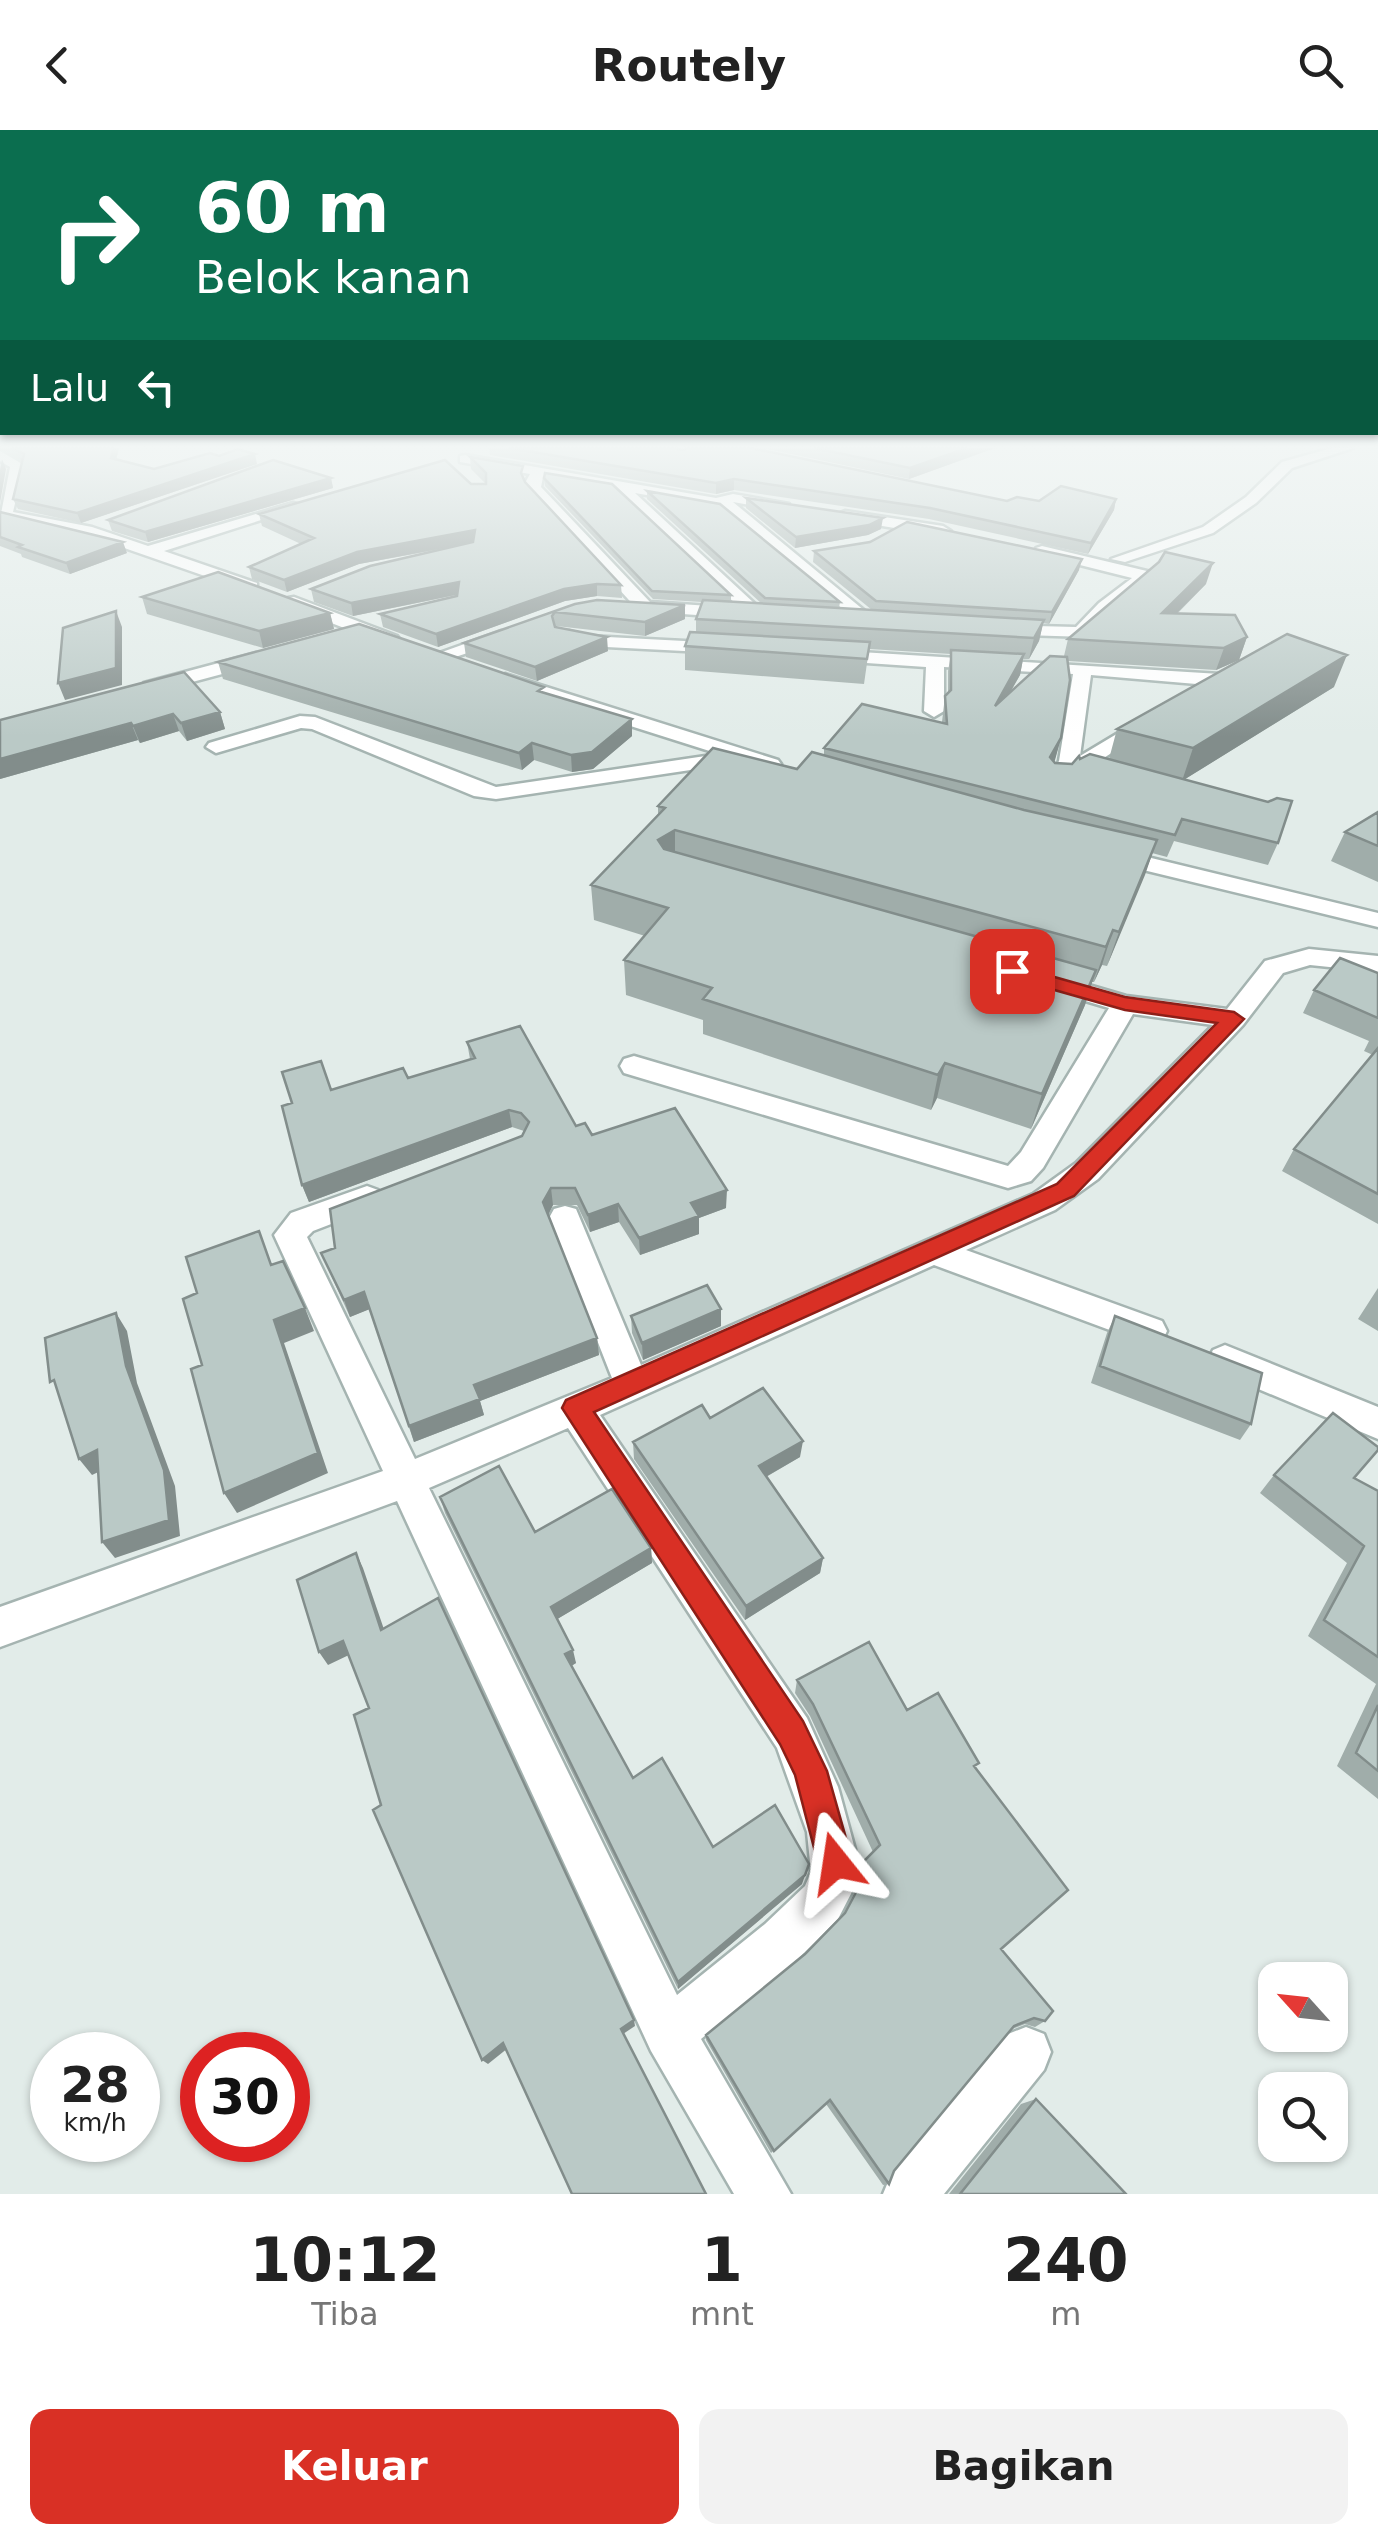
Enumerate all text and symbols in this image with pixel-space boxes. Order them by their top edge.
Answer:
icon: back [30,38,85,93]
icon: search [1293,38,1348,93]
text: Routely [592,39,786,92]
text: 60 m [195,167,390,249]
icon: right [30,170,160,300]
text: Belok kanan [195,251,471,304]
icon: left [129,360,184,415]
text: Lalu [30,366,109,410]
pin [970,929,1055,1014]
icon: arrive [985,944,1040,999]
position arrow [784,1811,888,1915]
north arrow [1258,1962,1348,2052]
map controls [1258,1962,1348,2162]
speed limit sign: 30 [180,2032,310,2162]
text: 28 [60,2056,130,2114]
button: search [1258,2072,1348,2162]
text: km/h [63,2108,127,2137]
text: 10:12 [249,2225,440,2295]
text: 1 [701,2225,743,2295]
text: 240 [1003,2225,1129,2295]
text: Tiba [311,2295,379,2333]
text: mnt [690,2295,754,2333]
text: m [1050,2295,1082,2333]
button: Keluar [30,2409,679,2524]
button: Bagikan [699,2409,1348,2524]

